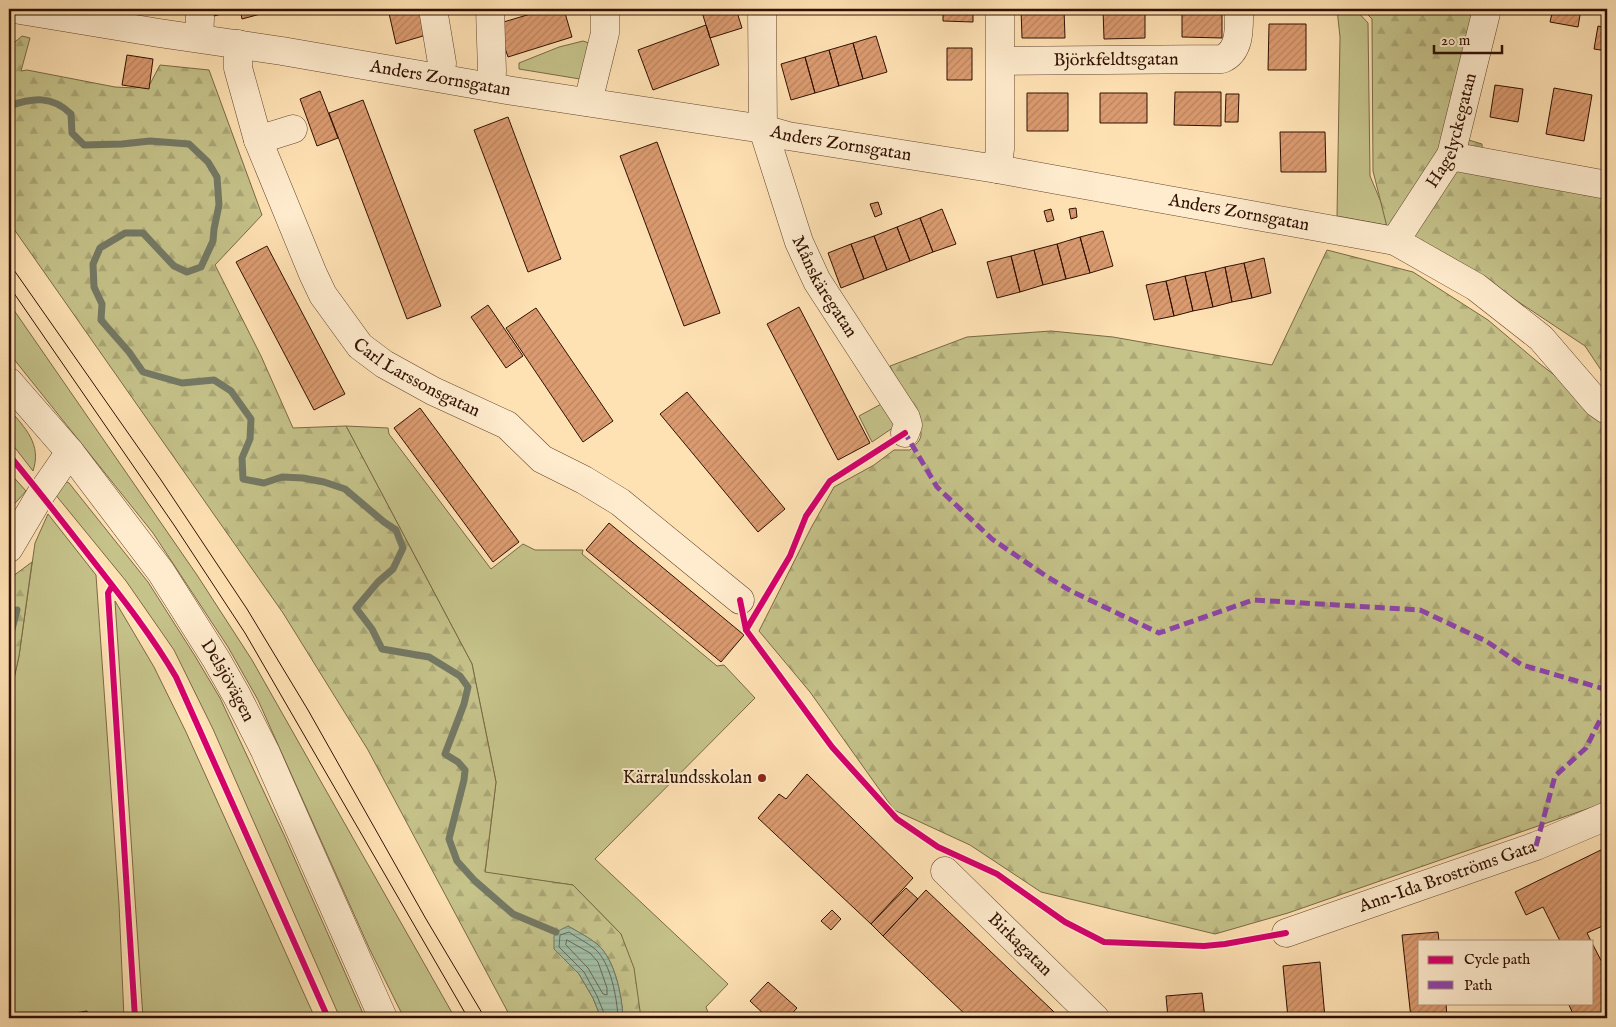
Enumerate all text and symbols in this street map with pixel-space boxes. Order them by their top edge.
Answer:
scale bar [1434,22,1501,54]
text: 20 m [1441,31,1471,50]
street label: Björkfeldtsgatan [1053,48,1179,72]
street label: Anders Zornsgatan [367,55,513,102]
street label: Hagelyckegatan [1421,70,1482,192]
street label: Anders Zornsgatan [767,120,913,167]
street label: Anders Zornsgatan [1166,189,1311,237]
street label: Månskäregatan [786,232,863,343]
street label: Carl Larssonsgatan [348,333,484,423]
street label: Delsjövägen [195,635,260,726]
place label: Kärralundsskolan [623,767,752,790]
marker: Kärralundsskolan [756,772,768,784]
street label: Ann-Ida Broströms Gata [1355,835,1539,919]
street label: Birkagatan [983,908,1058,982]
legend [1418,940,1594,1004]
text: Cycle path [1464,950,1530,969]
text: Path [1464,976,1492,995]

